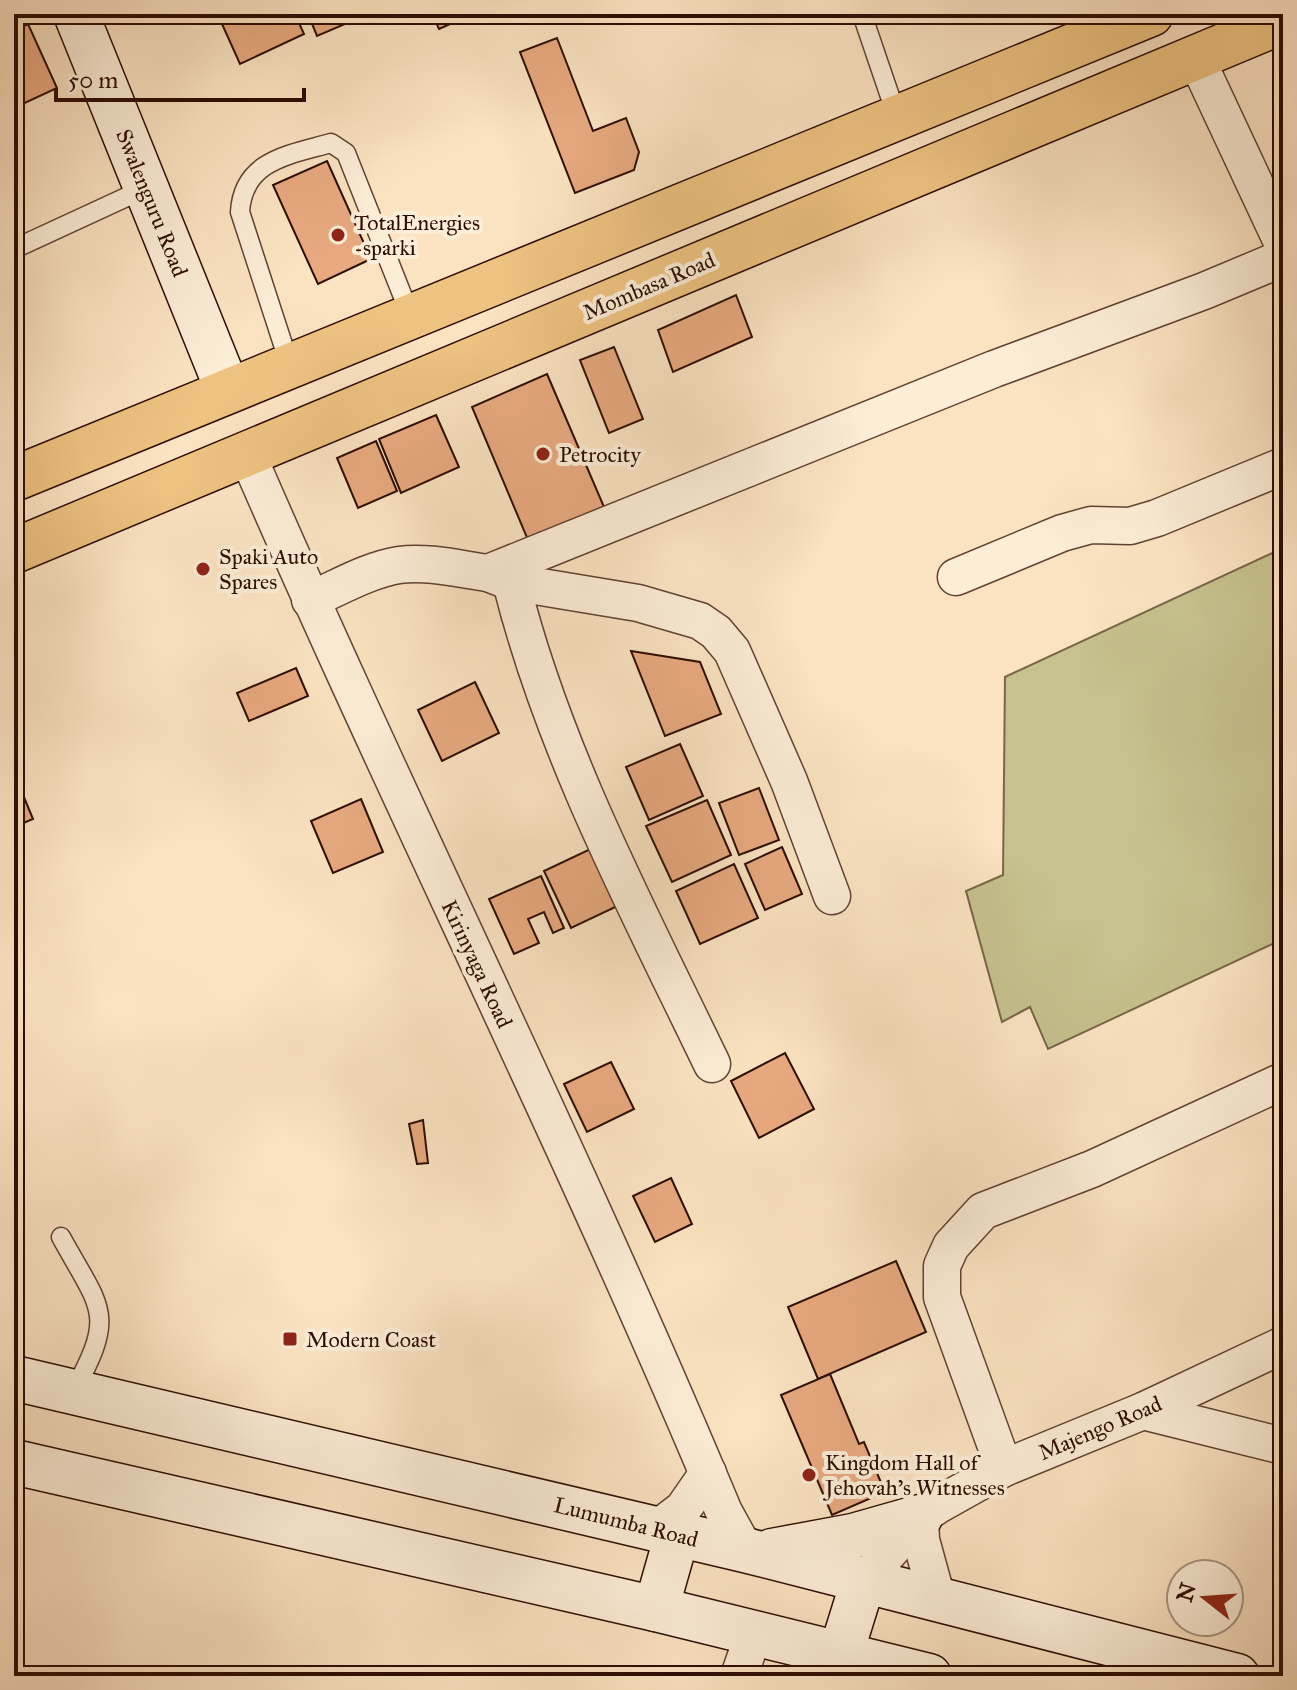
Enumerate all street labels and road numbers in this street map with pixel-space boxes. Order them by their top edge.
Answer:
street label: Swalenguru Road [110,125,194,281]
street label: Mombasa Road [579,246,719,326]
street label: Kirinyaga Road [436,896,518,1032]
street label: Majengo Road [1034,1390,1166,1466]
street label: Lumumba Road [551,1491,701,1553]

